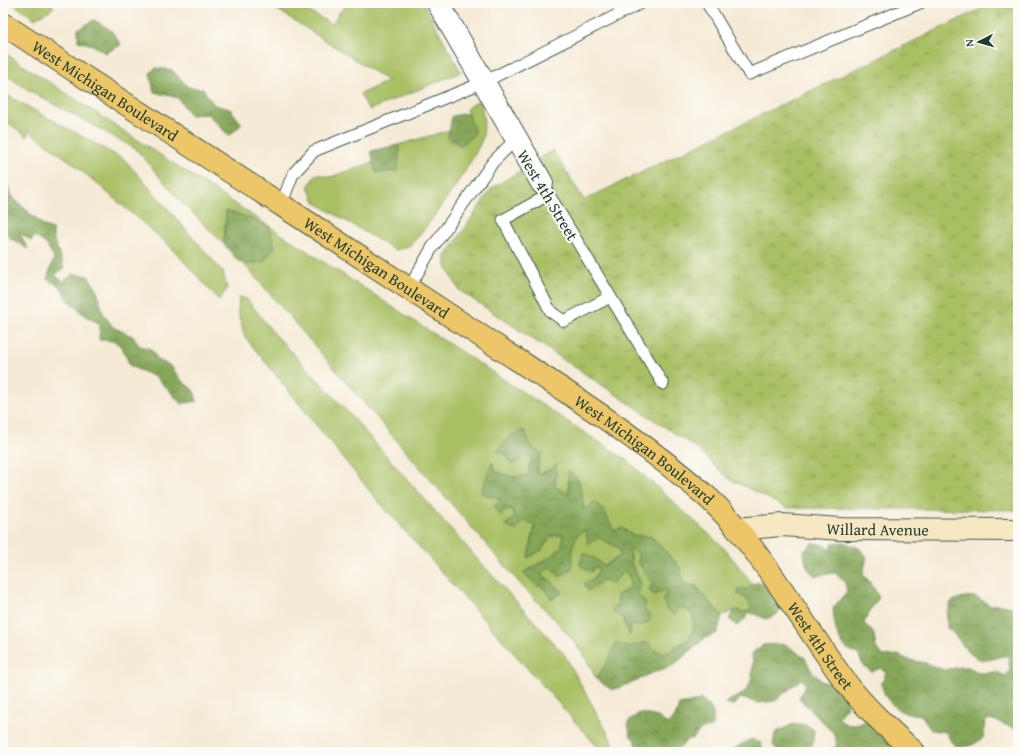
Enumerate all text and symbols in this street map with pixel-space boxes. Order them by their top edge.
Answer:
north arrow [959,22,999,62]
street label: West Michigan Boulevard [27,34,184,147]
text: N [961,38,977,48]
street label: West 4th Street [511,145,585,245]
street label: West Michigan Boulevard [299,211,455,324]
street label: West Michigan Boulevard [570,389,720,510]
street label: Willard Avenue [826,516,929,541]
street label: West 4th Street [782,597,860,695]

